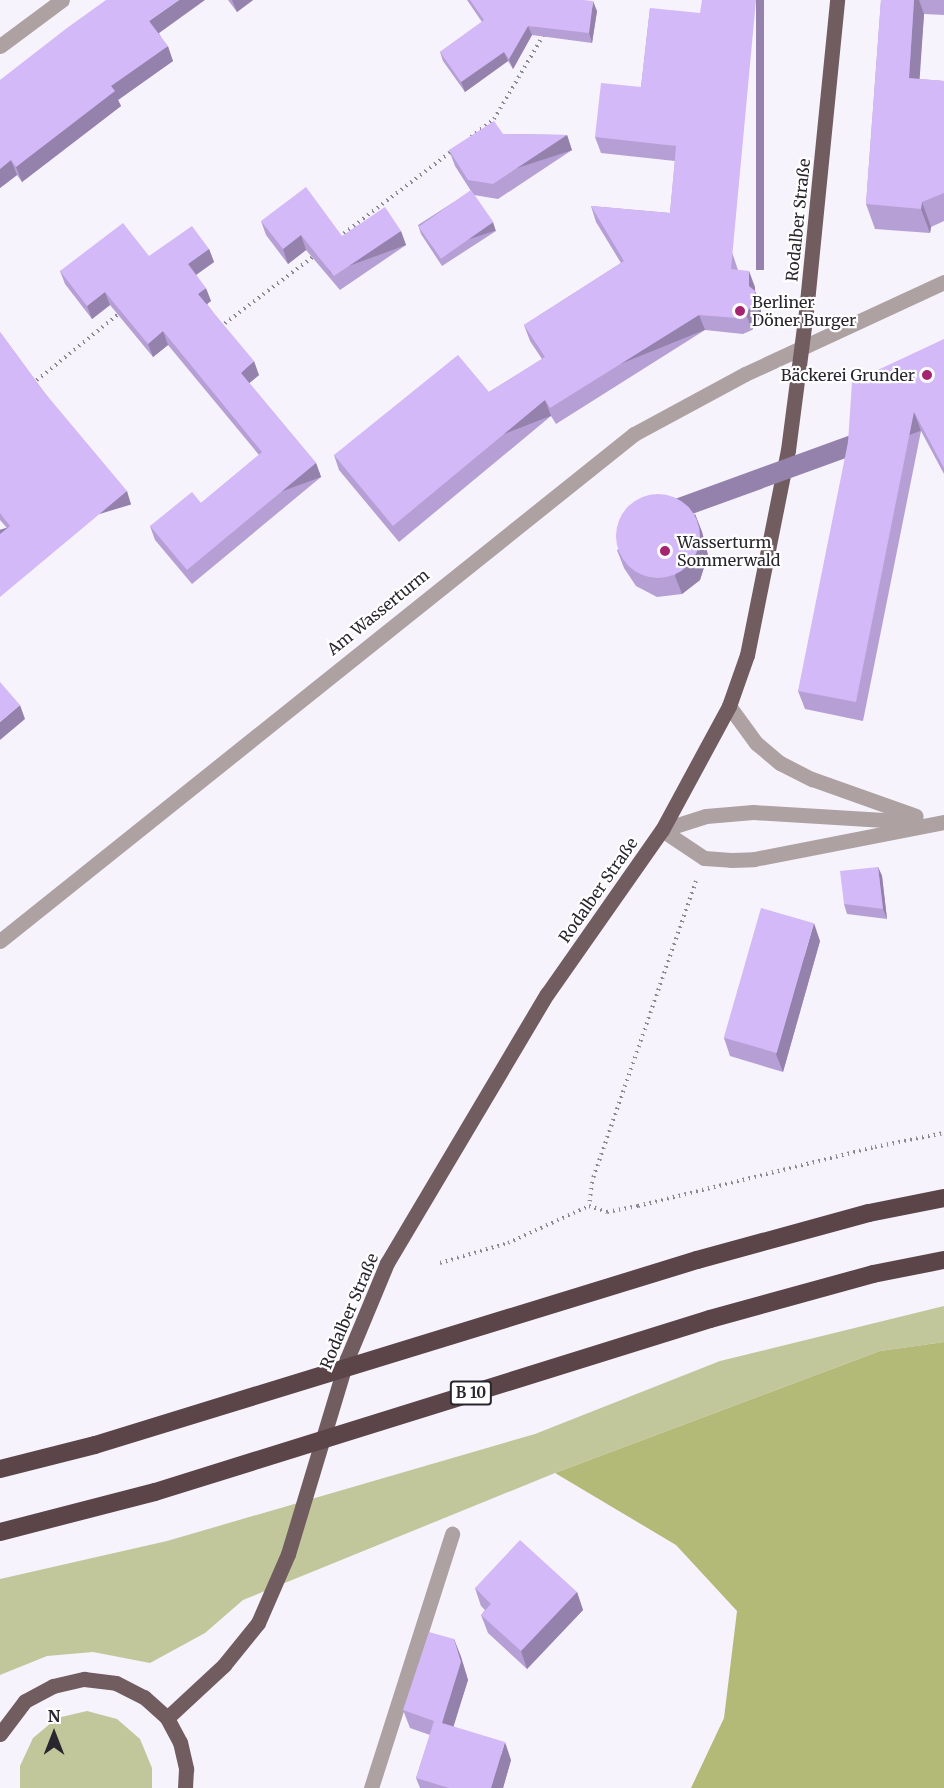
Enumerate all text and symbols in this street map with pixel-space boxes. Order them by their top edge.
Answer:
street label: Rodalber Straße [782,158,814,282]
place label: Berliner Döner Burger [752,292,856,330]
marker: Berliner Döner Burger [733,304,747,318]
place label: Bäckerei Grunder [781,365,915,385]
marker: Bäckerei Grunder [920,368,934,382]
place label: Wasserturm Sommerwald [677,532,780,570]
marker: Wasserturm Sommerwald [658,544,672,558]
street label: Am Wasserturm [323,565,433,659]
street label: Rodalber Straße [555,834,641,946]
street label: Rodalber Straße [316,1250,382,1372]
road number: B 10 [448,1381,494,1405]
north arrow [24,1704,84,1764]
text: N [48,1706,60,1726]

